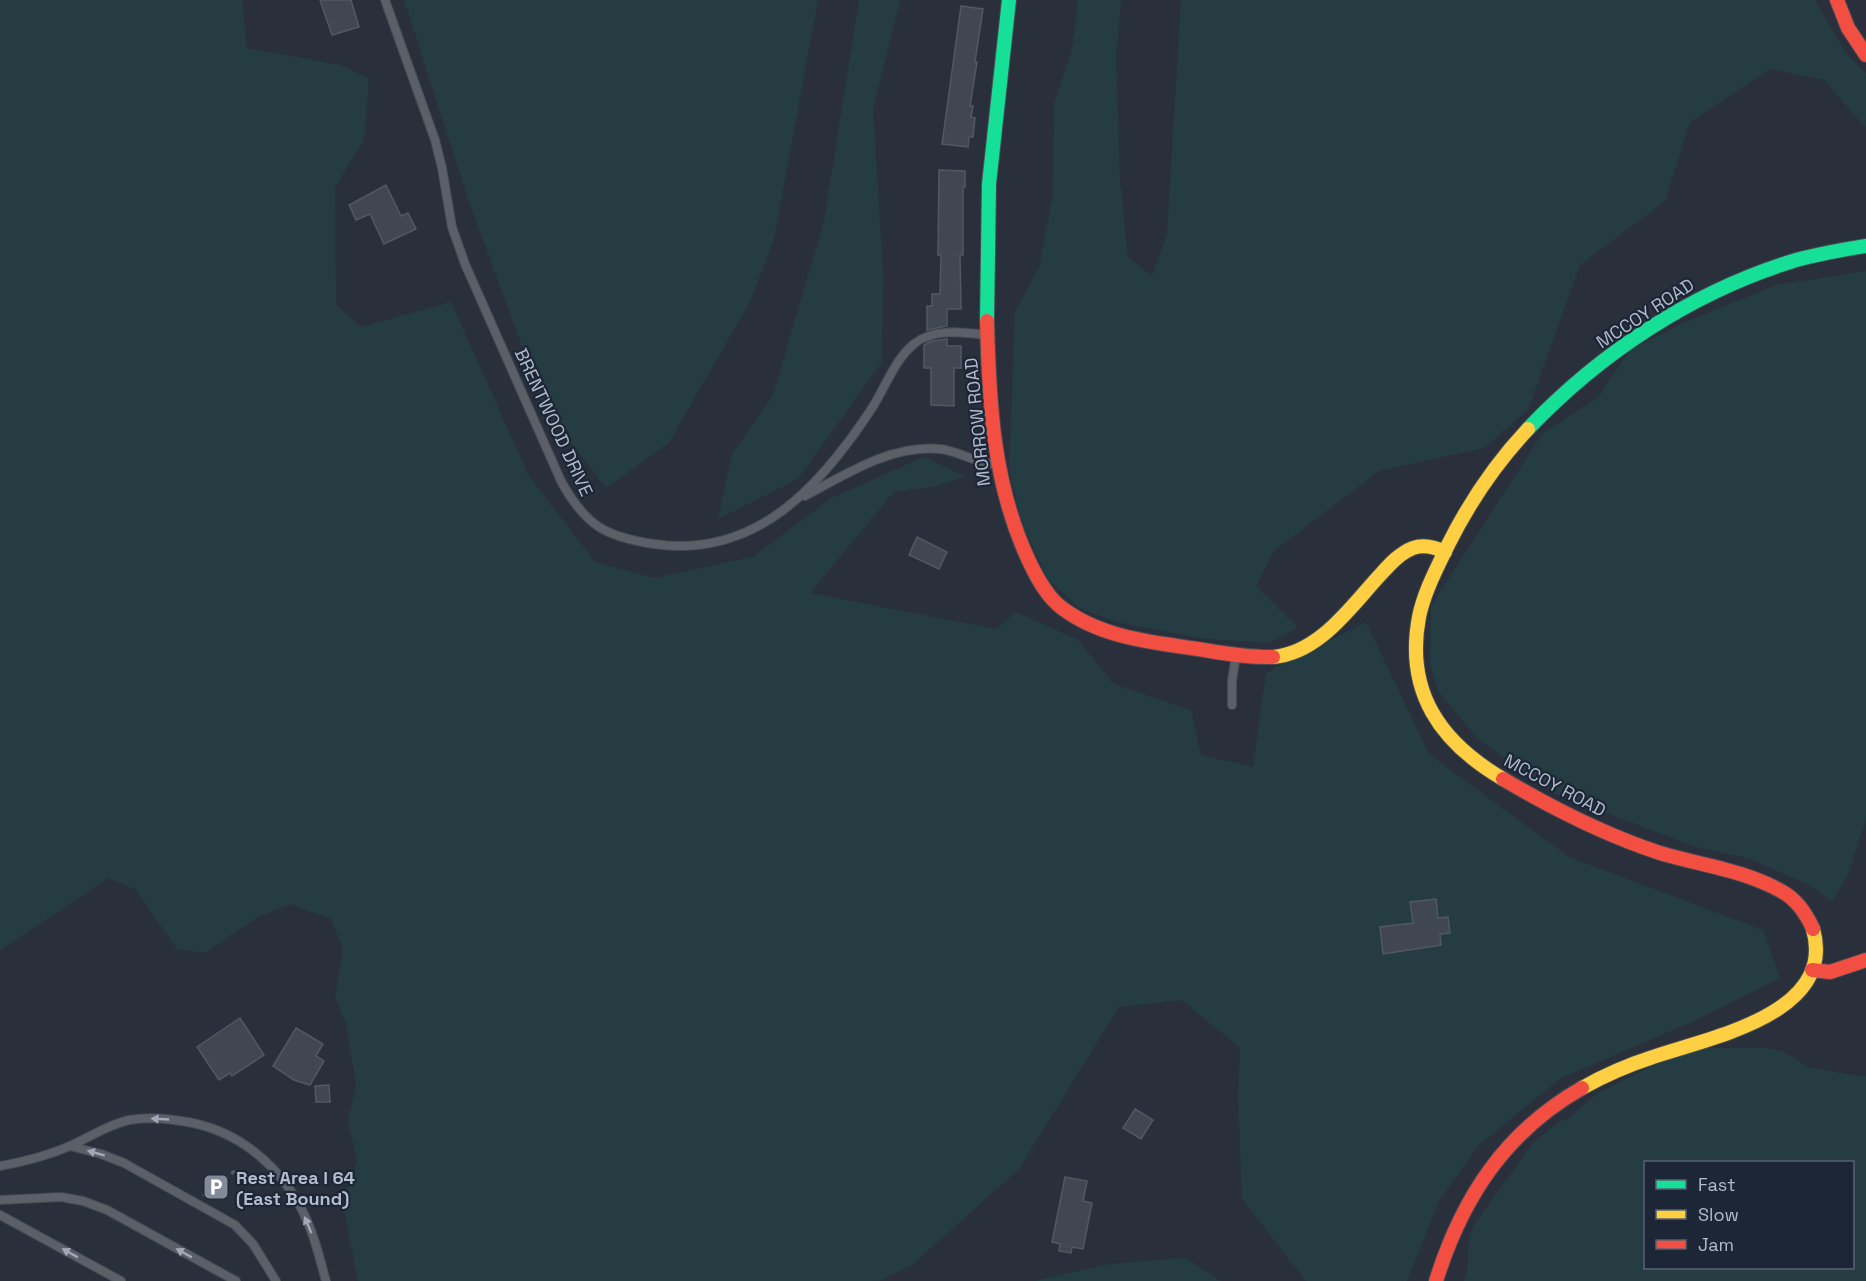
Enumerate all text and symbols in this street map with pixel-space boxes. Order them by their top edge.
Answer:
street label: MCCOY ROAD [1592,273,1698,353]
street label: BRENTWOOD DRIVE [510,344,598,500]
street label: MORROW ROAD [959,357,995,487]
street label: MCCOY ROAD [1500,749,1610,821]
one-way arrow [150,1114,169,1123]
one-way arrow [87,1148,105,1157]
legend [1644,1161,1854,1269]
place label: Rest Area I 64 (East Bound) [236,1166,356,1210]
parking icon: Rest Area I 64 (East Bound) [201,1172,231,1202]
text: Fast [1698,1173,1735,1196]
text: Slow [1698,1203,1739,1226]
one-way arrow [303,1216,313,1234]
text: Jam [1698,1233,1734,1256]
one-way arrow [61,1248,78,1258]
one-way arrow [175,1248,192,1258]

